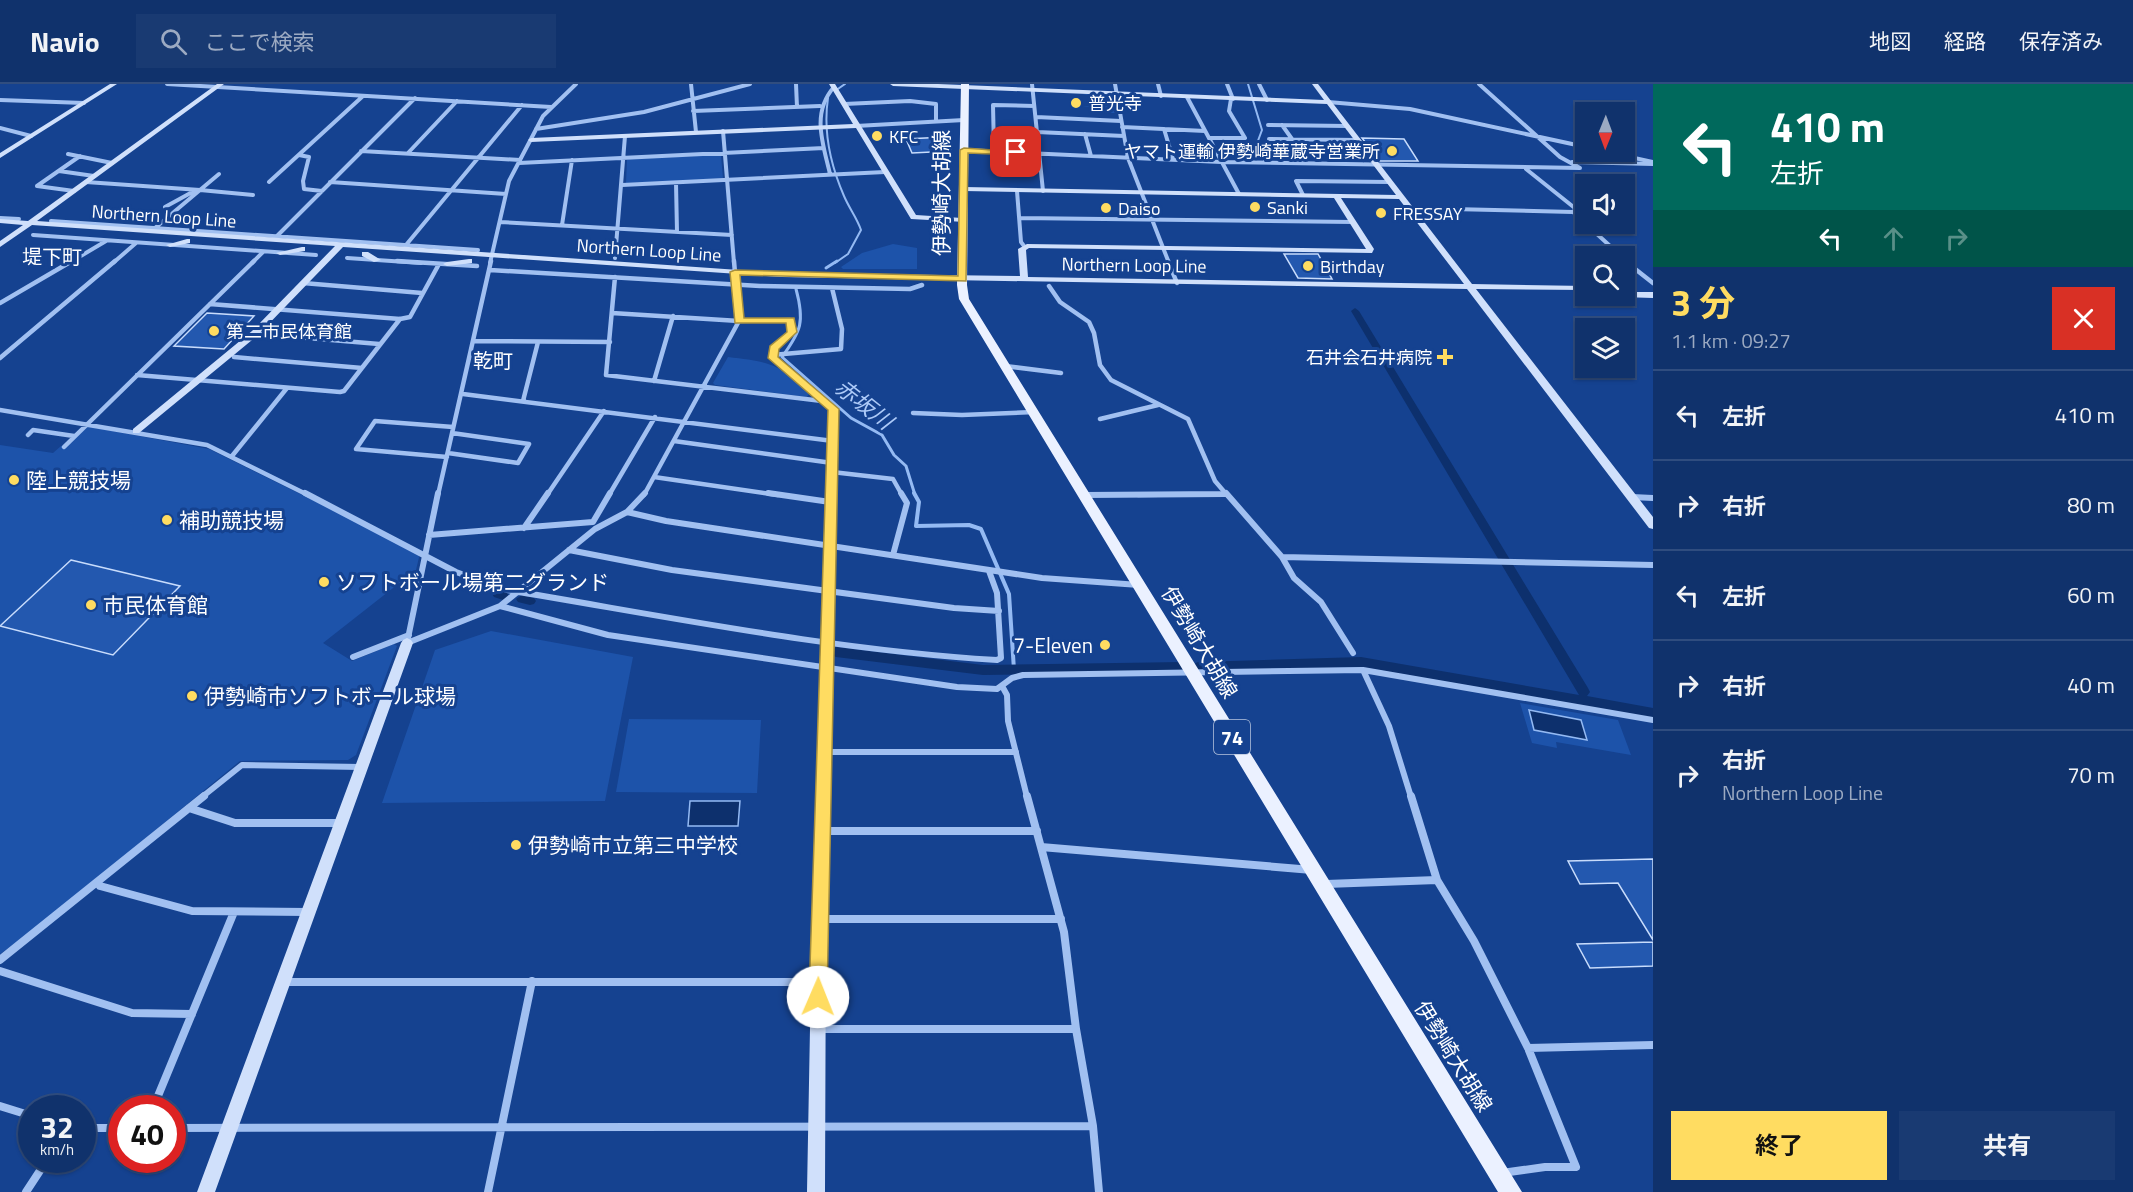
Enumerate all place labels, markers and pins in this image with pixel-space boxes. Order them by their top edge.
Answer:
place label: 普光寺 [1088,90,1142,117]
marker: 普光寺 [1069,96,1083,110]
place label: KFC [889,123,919,150]
pin [990,126,1041,177]
marker: KFC [870,129,884,143]
place label: ヤマト運輸 伊勢崎華蔵寺営業所 [1124,138,1380,165]
marker: ヤマト運輸 伊勢崎華蔵寺営業所 [1385,144,1399,158]
place label: Sanki [1267,194,1308,221]
place label: Daiso [1118,195,1160,222]
marker: Sanki [1248,200,1262,214]
place label: FRESSAY [1393,200,1463,227]
marker: Daiso [1099,201,1113,215]
marker: FRESSAY [1374,206,1388,220]
place label: Birthday [1320,253,1385,280]
marker: Birthday [1301,259,1315,273]
place label: 第二市民体育館 [226,318,352,345]
marker: 第二市民体育館 [207,324,221,338]
place label: 石井会石井病院 [1306,344,1432,371]
marker: 石井会石井病院 [1436,348,1454,366]
place label: 陸上競技場 [26,464,131,496]
marker: 陸上競技場 [7,473,21,487]
place label: 補助競技場 [179,504,284,536]
marker: 補助競技場 [160,513,174,527]
place label: ソフトボール場第二グランド [336,566,609,598]
marker: ソフトボール場第二グランド [317,575,331,589]
place label: 市民体育館 [103,589,208,621]
marker: 市民体育館 [84,598,98,612]
place label: 7-Eleven [1013,629,1093,661]
marker: 7-Eleven [1098,638,1112,652]
place label: 伊勢崎市ソフトボール球場 [204,680,456,712]
marker: 伊勢崎市ソフトボール球場 [185,689,199,703]
place label: 伊勢崎市立第三中学校 [528,829,738,861]
marker: 伊勢崎市立第三中学校 [509,838,523,852]

